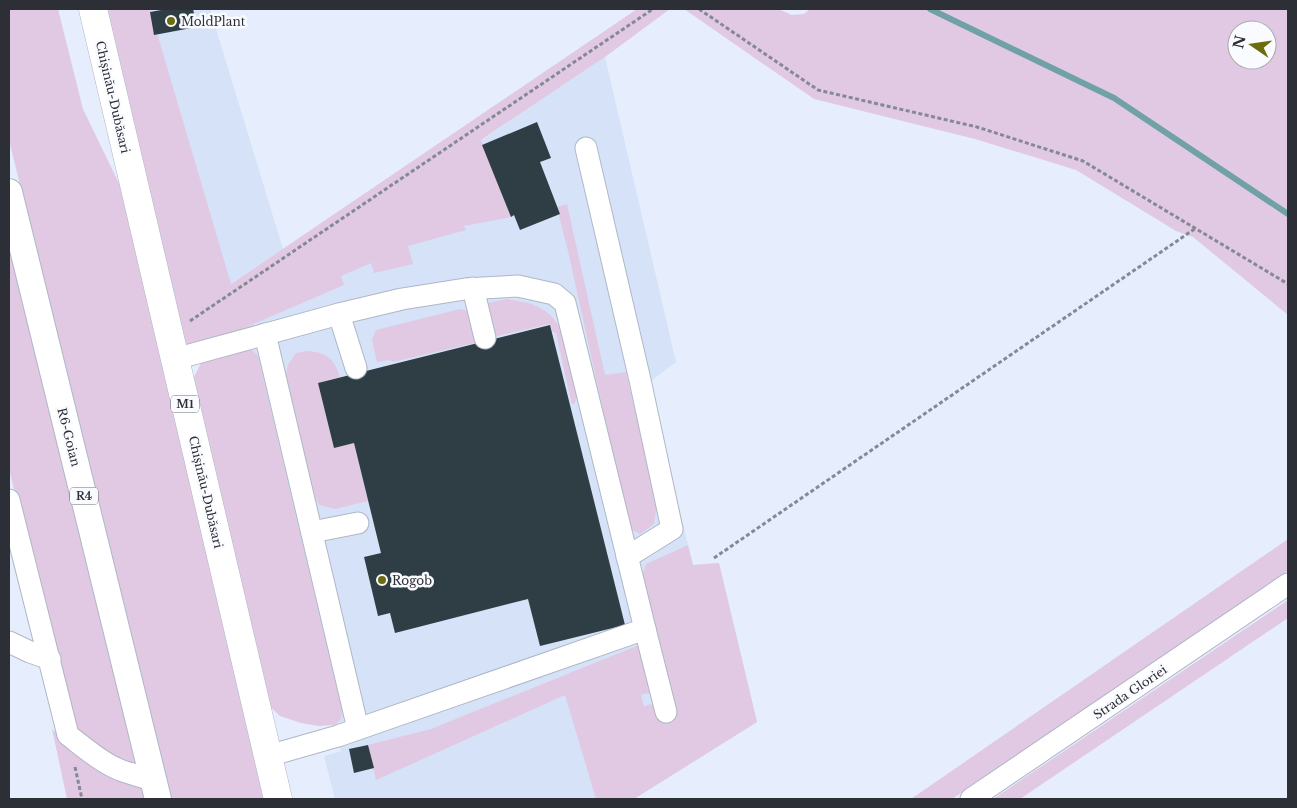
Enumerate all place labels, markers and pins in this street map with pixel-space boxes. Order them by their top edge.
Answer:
place label: MoldPlant [181,14,246,29]
marker: MoldPlant [165,15,177,27]
place label: Rogob [392,573,432,588]
marker: Rogob [376,574,388,586]

